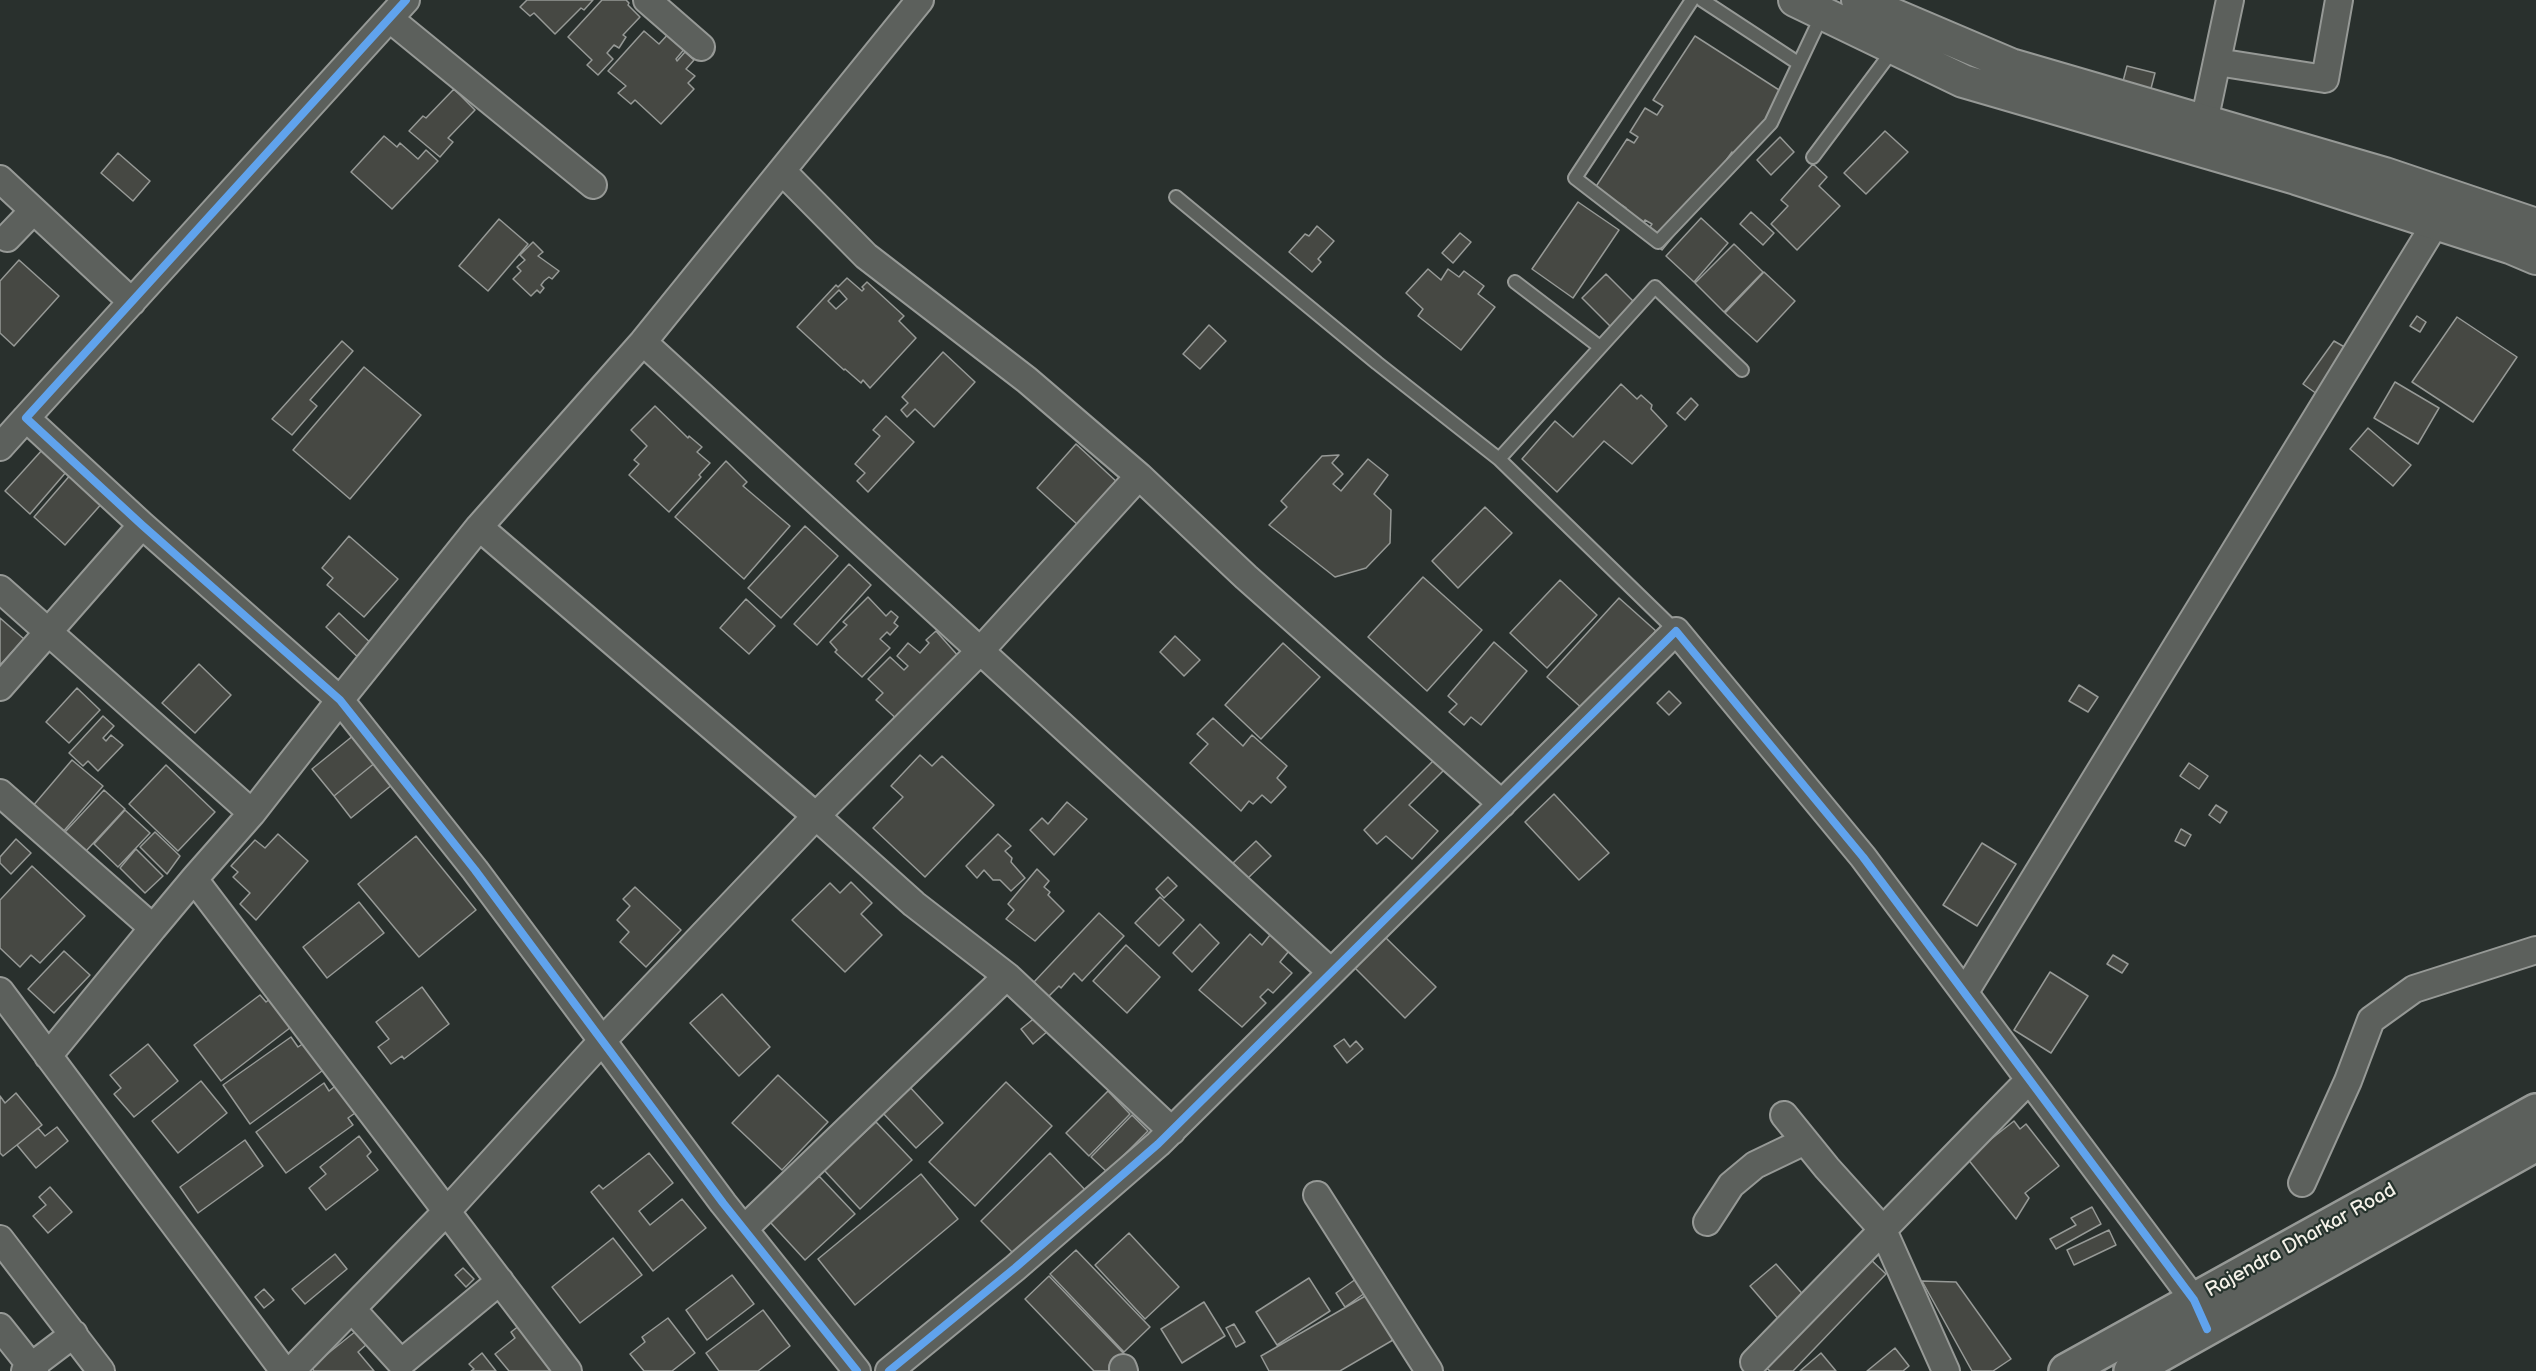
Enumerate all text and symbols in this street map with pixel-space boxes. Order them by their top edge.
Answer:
street label: Rajendra Dharkar Road [2201,1179,2401,1303]

